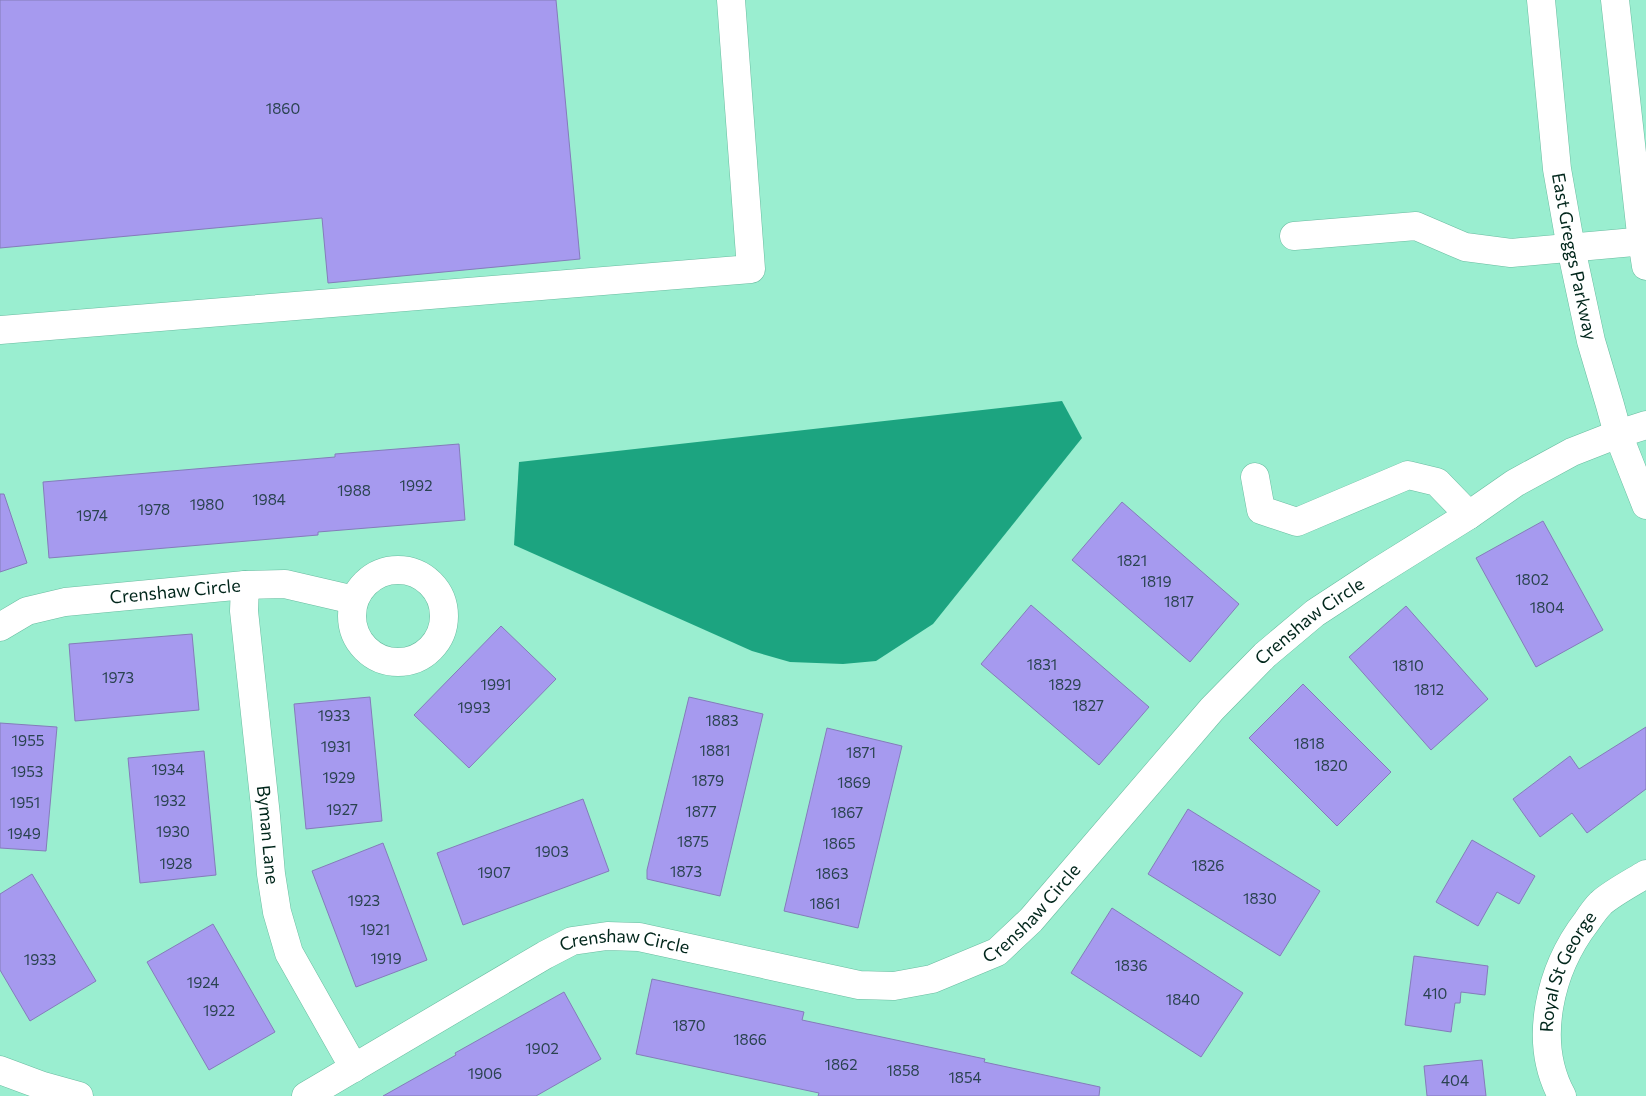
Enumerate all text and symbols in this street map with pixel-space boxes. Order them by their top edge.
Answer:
house number: 1860 [266,99,300,117]
street label: East Greggs Parkway [1548,171,1603,342]
house number: 1992 [400,476,432,494]
house number: 1988 [337,481,371,499]
house number: 1984 [252,490,286,508]
house number: 1980 [190,495,224,513]
house number: 1978 [138,500,170,518]
house number: 1974 [76,506,108,524]
house number: 1821 [1117,551,1147,569]
house number: 1802 [1515,570,1549,588]
house number: 1819 [1140,572,1172,590]
street label: Crenshaw Circle [1250,572,1368,669]
street label: Crenshaw Circle [108,573,241,608]
house number: 1817 [1164,592,1194,610]
house number: 1804 [1530,598,1564,616]
house number: 1831 [1027,655,1057,673]
house number: 1810 [1392,656,1424,674]
house number: 1973 [102,668,134,686]
house number: 1991 [480,675,512,693]
house number: 1829 [1049,675,1081,693]
house number: 1812 [1414,680,1444,698]
house number: 1827 [1072,696,1104,714]
house number: 1993 [457,698,491,716]
house number: 1933 [318,706,350,724]
house number: 1883 [705,711,739,729]
house number: 1955 [12,731,44,749]
house number: 1818 [1293,734,1325,752]
house number: 1931 [321,737,351,755]
house number: 1881 [699,741,731,759]
house number: 1871 [846,743,876,761]
house number: 1820 [1314,756,1348,774]
house number: 1934 [151,760,185,778]
house number: 1953 [11,762,43,780]
house number: 1929 [323,768,355,786]
house number: 1879 [692,771,724,789]
house number: 1869 [837,773,871,791]
street label: Byman Lane [253,784,284,886]
house number: 1932 [154,791,186,809]
house number: 1951 [10,793,40,811]
house number: 1927 [326,800,358,818]
house number: 1877 [685,802,717,820]
house number: 1867 [831,803,863,821]
house number: 1930 [156,822,190,840]
house number: 1949 [7,824,41,842]
house number: 1875 [677,832,709,850]
house number: 1865 [822,834,856,852]
house number: 1903 [535,842,569,860]
house number: 1928 [160,854,192,872]
house number: 1826 [1192,856,1224,874]
street label: Crenshaw Circle [979,859,1085,967]
house number: 1873 [670,862,702,880]
house number: 1907 [477,863,511,881]
house number: 1863 [815,864,849,882]
house number: 1830 [1243,889,1277,907]
house number: 1923 [348,891,380,909]
house number: 1861 [809,894,841,912]
street label: Royal St George [1535,907,1600,1033]
house number: 1921 [360,920,390,938]
street label: Crenshaw Circle [555,924,692,958]
house number: 1919 [370,949,402,967]
house number: 1933 [24,950,56,968]
house number: 1836 [1114,956,1148,974]
house number: 1924 [187,973,219,991]
house number: 410 [1423,984,1447,1002]
house number: 1840 [1166,990,1200,1008]
house number: 1922 [203,1001,235,1019]
house number: 1870 [672,1016,706,1034]
house number: 1866 [733,1030,767,1048]
house number: 1902 [525,1039,559,1057]
house number: 1862 [825,1055,857,1073]
house number: 1858 [886,1061,920,1079]
house number: 1906 [468,1064,502,1082]
house number: 1854 [948,1068,982,1086]
house number: 404 [1441,1071,1469,1089]

